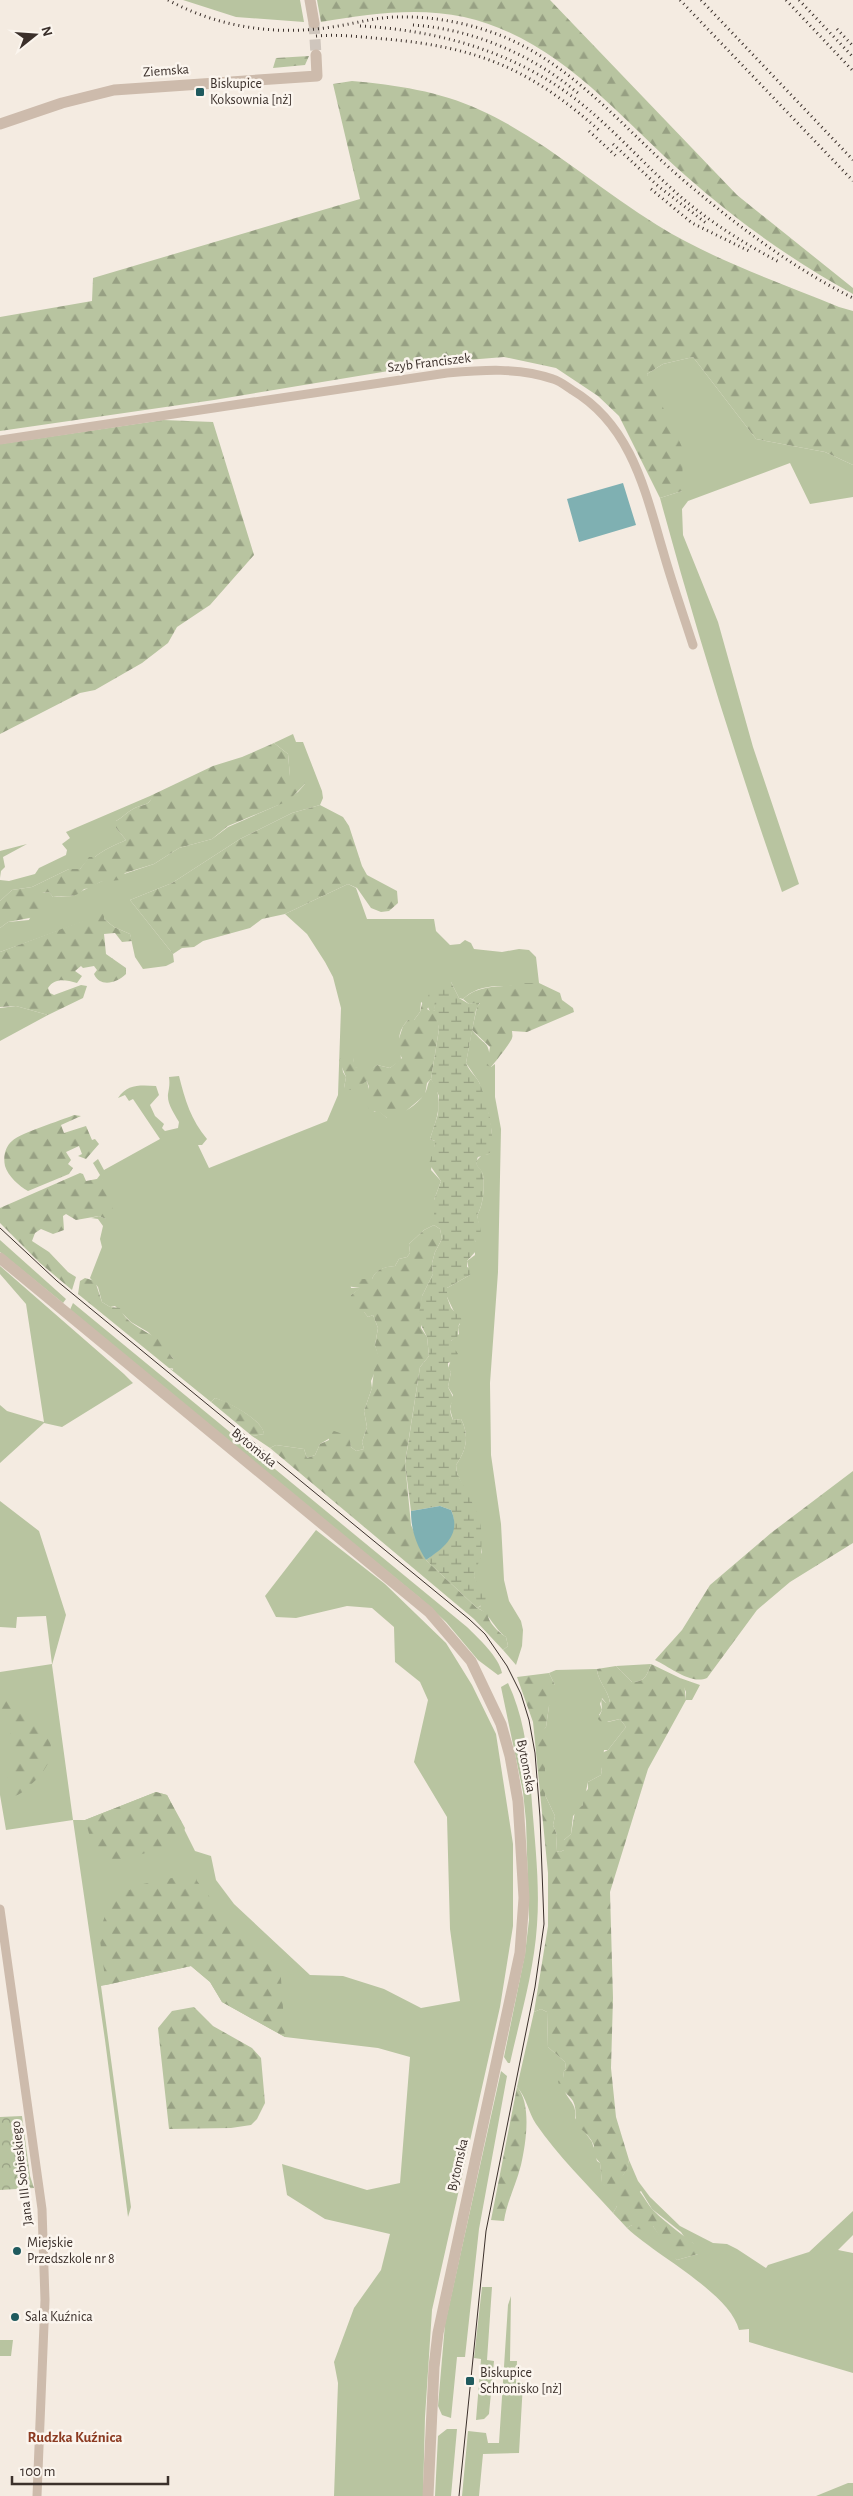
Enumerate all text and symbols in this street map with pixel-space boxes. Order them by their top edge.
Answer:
north arrow [10,10,60,60]
text: N [38,25,55,38]
street label: Ziemska [142,62,190,80]
place label: Biskupice Koksownia [nż] [210,77,292,107]
marker: Biskupice Koksownia [nż] [194,86,206,98]
street label: Szyb Franciszek [387,351,472,375]
street label: Bytomska [229,1426,280,1471]
street label: Bytomska [514,1738,538,1794]
street label: Jana III Sobieskiego [9,2120,35,2226]
street label: Bytomska [445,2137,471,2193]
place label: Miejskie Przedszkole nr 8 [27,2236,115,2266]
marker: Miejskie Przedszkole nr 8 [11,2245,23,2257]
place label: Sala Kuźnica [25,2310,93,2324]
marker: Sala Kuźnica [9,2311,21,2323]
place label: Biskupice Schronisko [nż] [480,2366,562,2396]
marker: Biskupice Schronisko [nż] [464,2375,476,2387]
district label: Rudzka Kuźnica [28,2430,122,2445]
scale bar [12,2454,169,2486]
text: 100 m [20,2464,55,2479]

